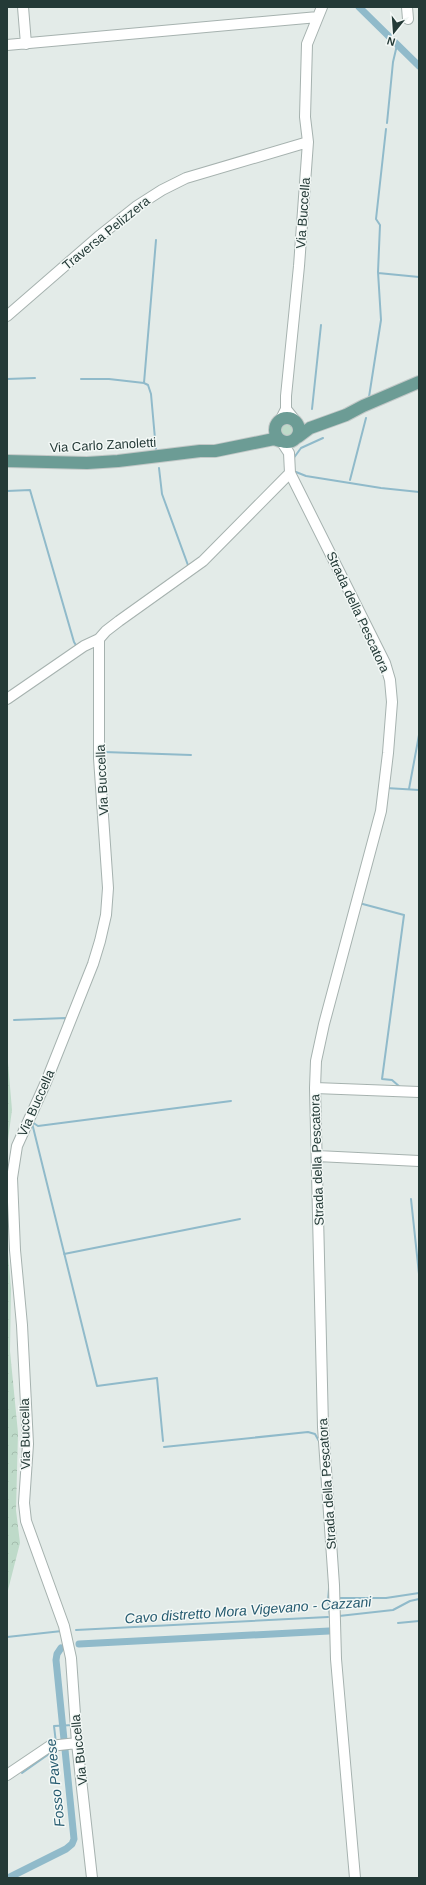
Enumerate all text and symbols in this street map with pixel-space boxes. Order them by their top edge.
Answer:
north arrow [374,12,414,52]
text: N [385,35,397,48]
street label: Via Buccella [293,176,313,249]
street label: Traversa Pelizzera [59,193,153,273]
street label: Via Carlo Zanoletti [49,435,157,455]
street label: Strada della Pescatora [323,549,393,675]
street label: Via Buccella [93,743,111,816]
street label: Via Buccella [15,1067,58,1139]
street label: Strada della Pescatora [307,1093,327,1226]
street label: Via Buccella [17,1397,33,1470]
street label: Strada della Pescatora [315,1417,339,1550]
water label: Cavo distretto Mora Vigevano - Cazzani [124,1593,373,1627]
street label: Via Buccella [68,1713,90,1786]
water label: Fosso Pavese [42,1738,68,1828]

